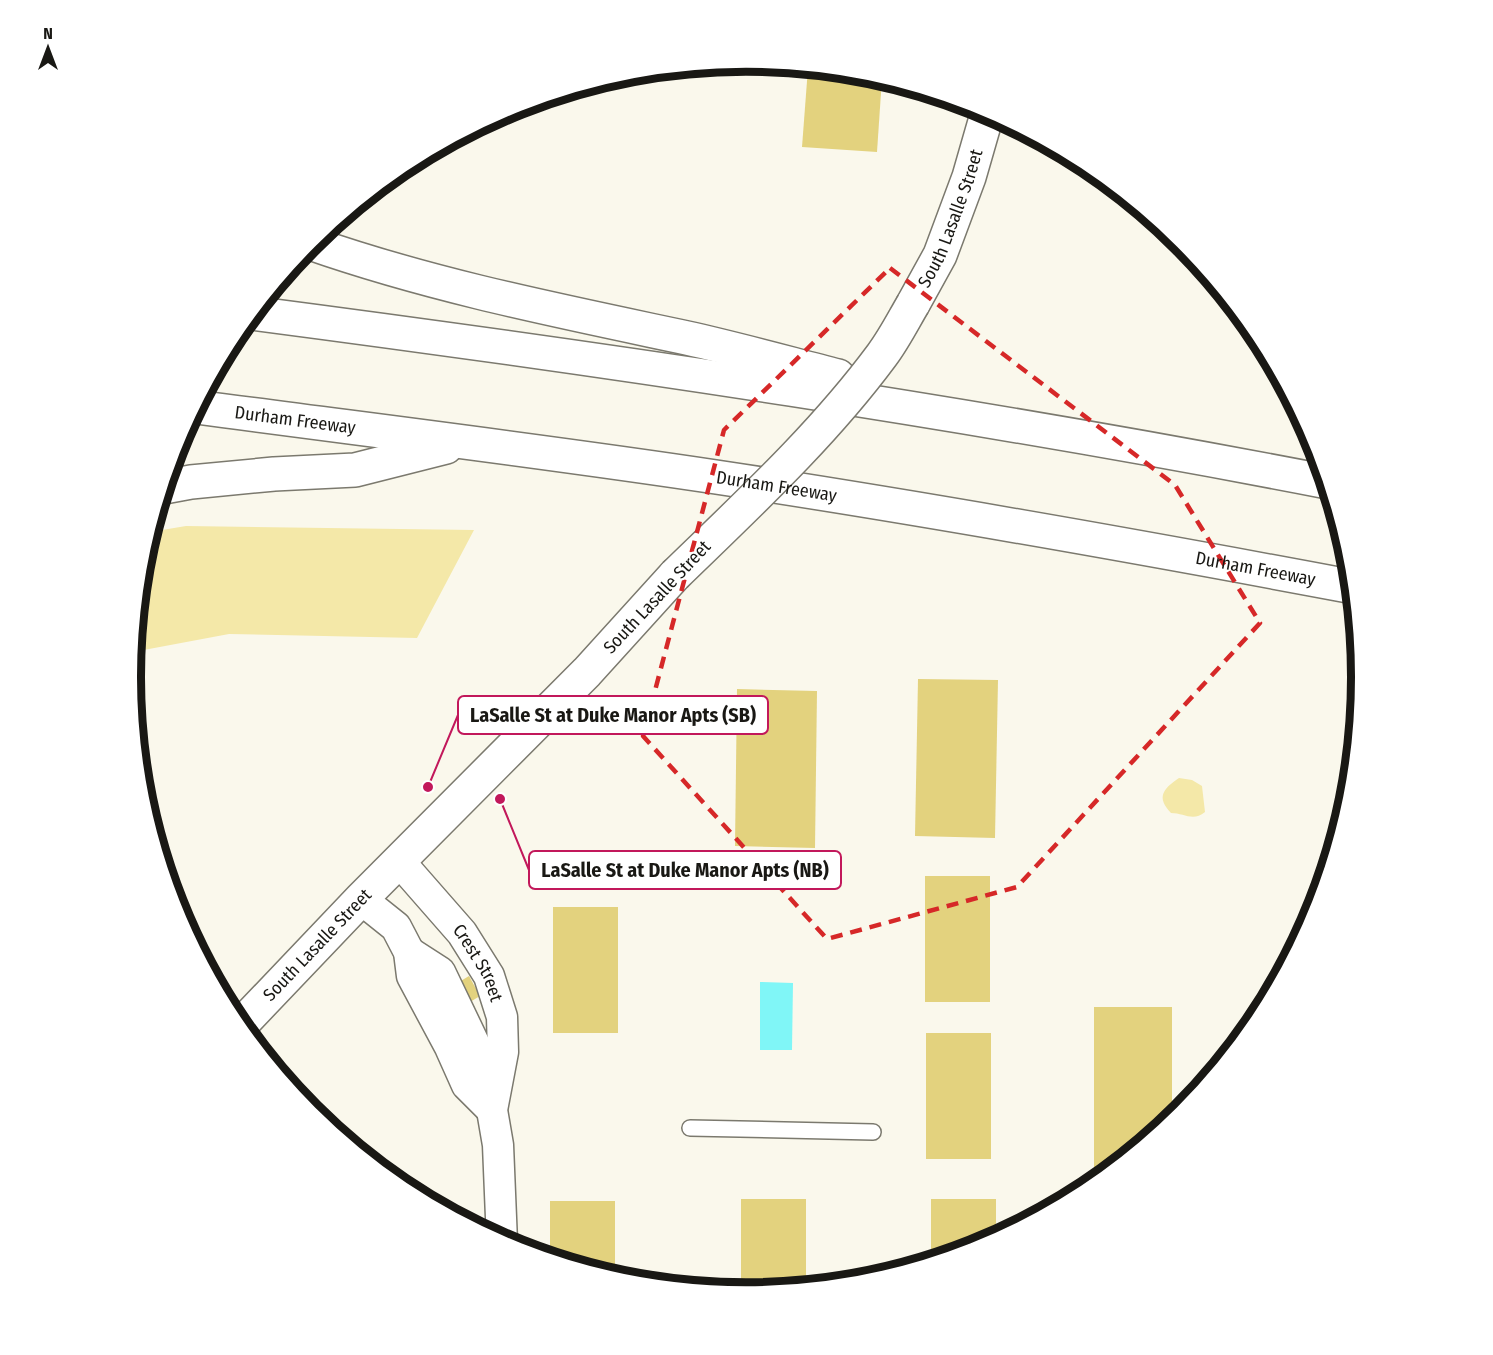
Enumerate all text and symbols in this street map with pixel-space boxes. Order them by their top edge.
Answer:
north arrow [18,18,78,78]
text: N [43,24,53,43]
street label: South Lasalle Street [913,147,987,291]
street label: Durham Freeway [233,401,357,439]
street label: Durham Freeway [715,466,838,507]
street label: South Lasalle Street [599,536,715,658]
street label: Durham Freeway [1194,547,1317,591]
callout: LaSalle St at Duke Manor Apts (SB) [458,696,768,734]
text: LaSalle St at Duke Manor Apts (SB) [470,703,756,727]
callout: LaSalle St at Duke Manor Apts (NB) [529,851,841,889]
text: LaSalle St at Duke Manor Apts (NB) [541,858,829,882]
street label: South Lasalle Street [259,884,376,1006]
street label: Crest Street [448,919,507,1005]

